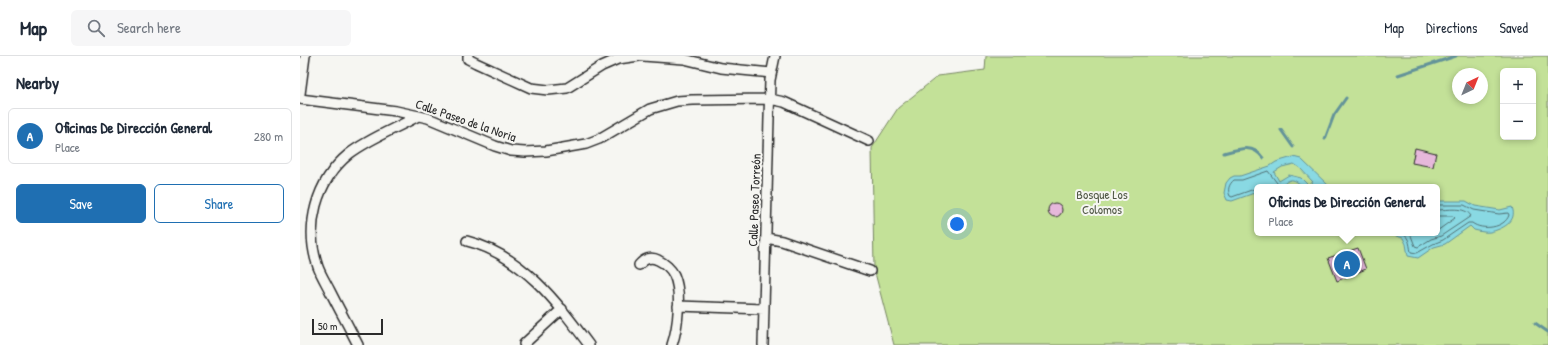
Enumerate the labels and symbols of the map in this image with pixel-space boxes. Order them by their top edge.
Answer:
north arrow [1452,68,1488,104]
street label: Calle Paseo de la Noria [413,94,519,146]
street label: Calle Paseo Torreón [743,153,765,247]
park label: Bosque Los Colomos [1076,185,1128,218]
your location [947,214,967,234]
pin: A [1334,249,1360,279]
scale bar [312,317,383,336]

